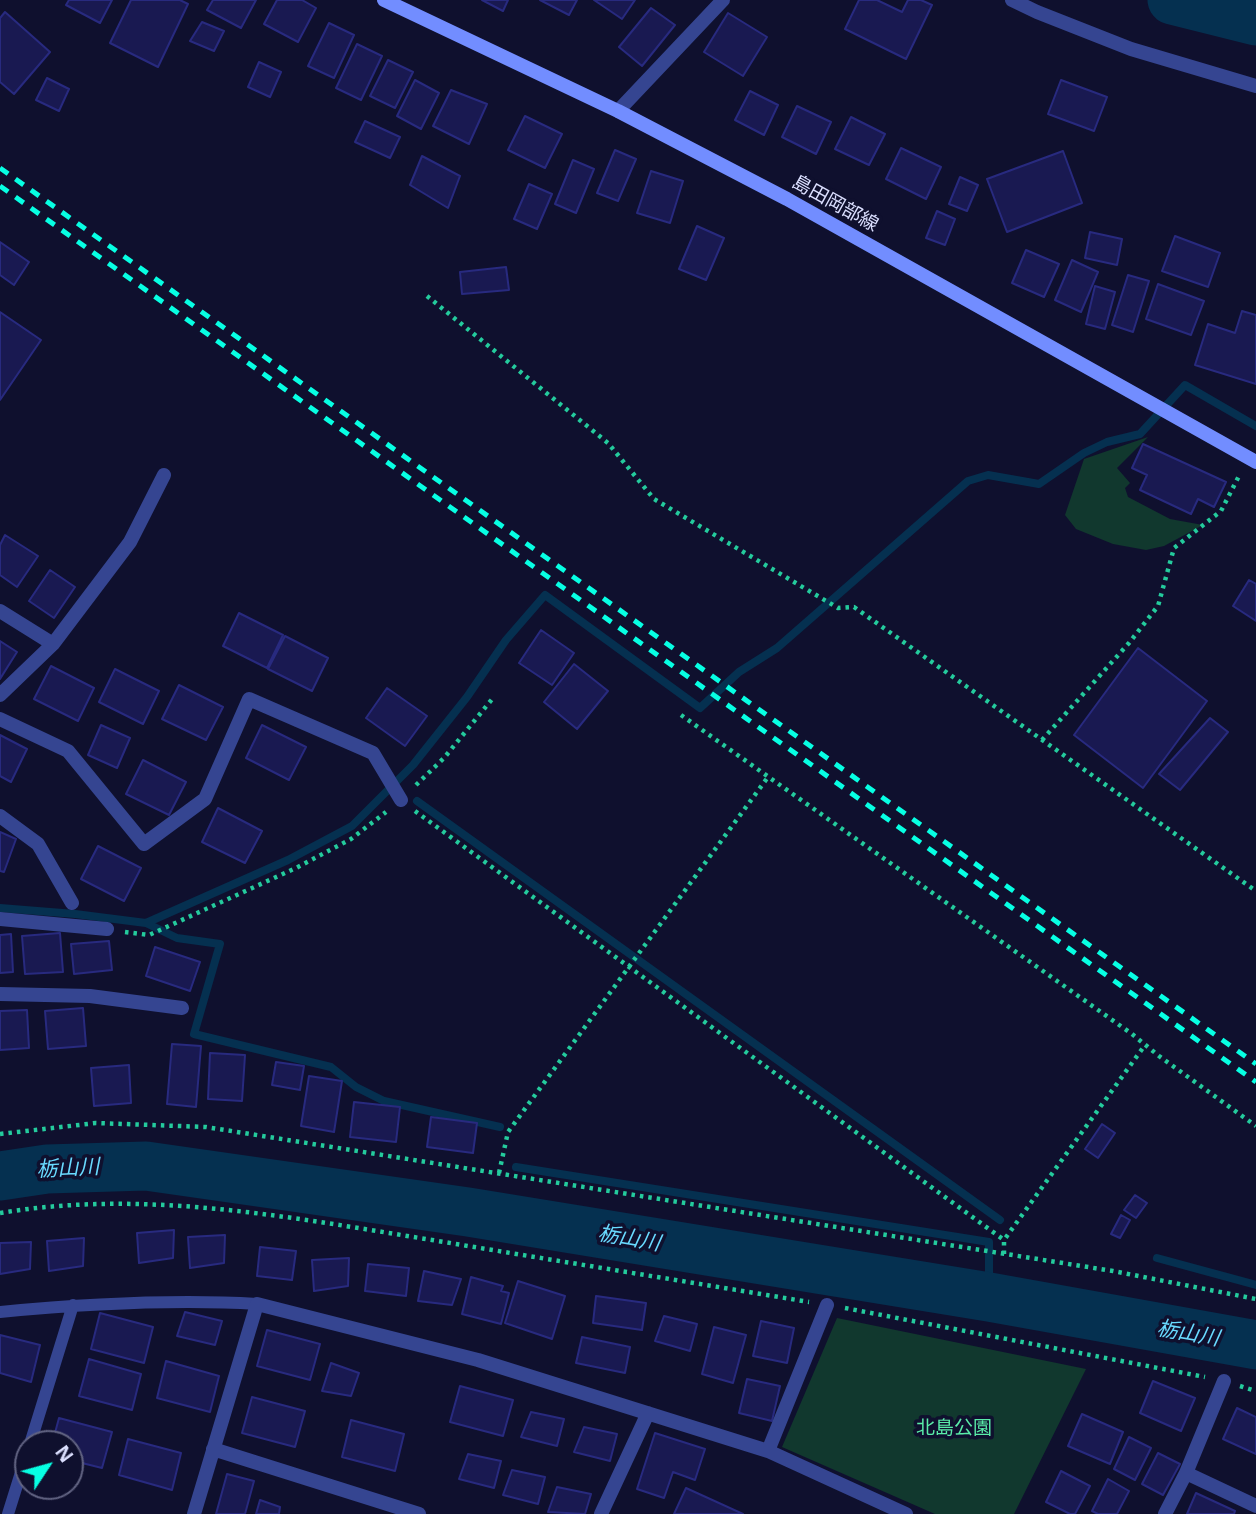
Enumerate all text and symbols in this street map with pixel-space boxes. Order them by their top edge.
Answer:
street label: 島田岡部線 [788,171,882,237]
water label: 栃山川 [36,1155,100,1183]
water label: 栃山川 [596,1221,662,1257]
water label: 栃山川 [1155,1316,1221,1352]
park label: 北島公園 [916,1418,992,1440]
north arrow [14,1430,84,1500]
text: N [49,1440,79,1468]

